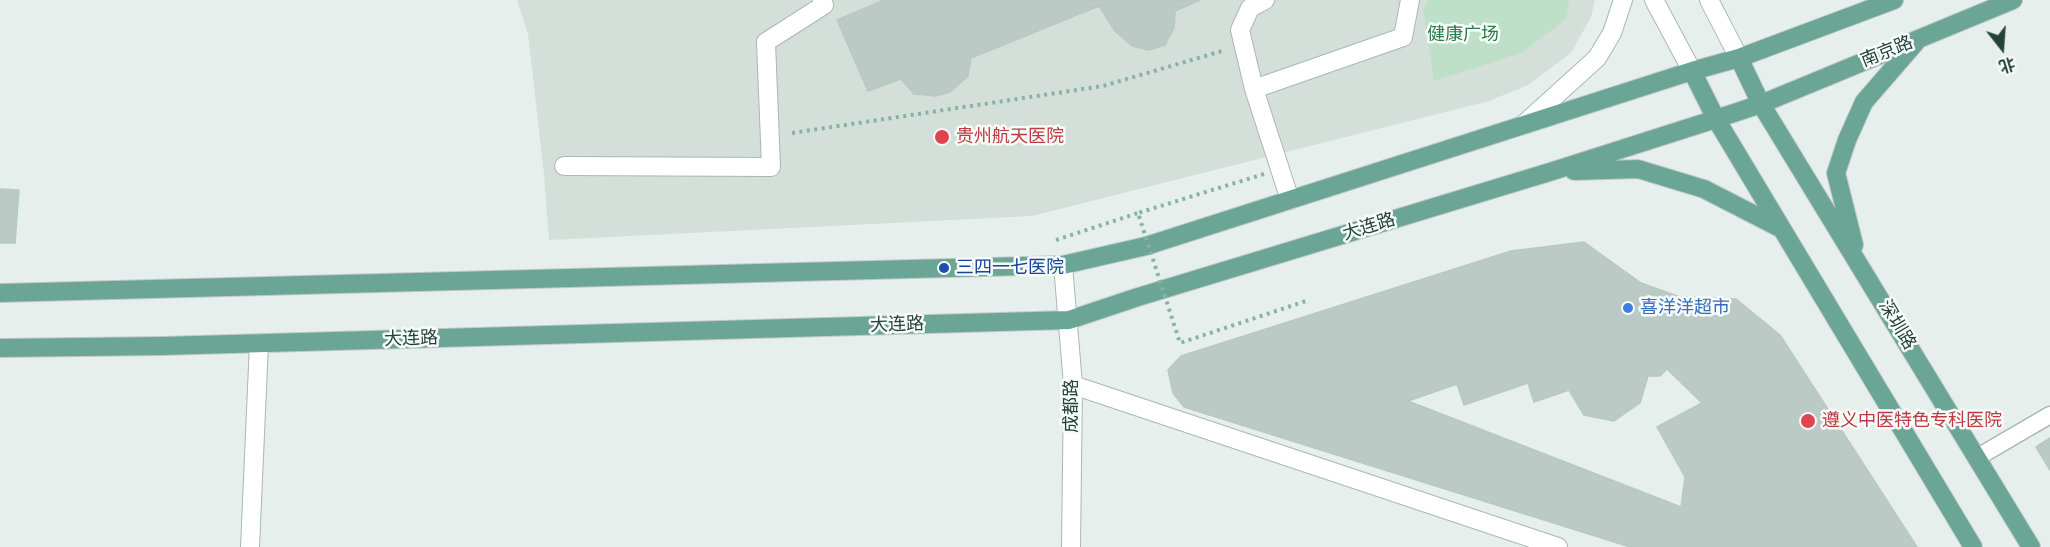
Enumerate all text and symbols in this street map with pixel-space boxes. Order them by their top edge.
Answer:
north arrow [1972,18,2032,78]
park label: 健康广场 [1427,24,1499,46]
street label: 南京路 [1858,32,1916,72]
text: 北 [1996,52,2018,78]
place label: 贵州航天医院 [956,126,1064,148]
marker: 贵州航天医院 [933,128,951,146]
street label: 大连路 [1340,209,1398,245]
place label: 三四一七医院 [956,257,1064,279]
marker: 三四一七医院 [937,261,951,275]
street label: 深圳路 [1874,296,1920,354]
place label: 喜洋洋超市 [1640,297,1730,319]
marker: 喜洋洋超市 [1621,301,1635,315]
street label: 大连路 [870,313,924,337]
street label: 大连路 [384,327,438,351]
street label: 成都路 [1061,379,1083,433]
place label: 遵义中医特色专科医院 [1822,410,2002,432]
marker: 遵义中医特色专科医院 [1799,412,1817,430]

